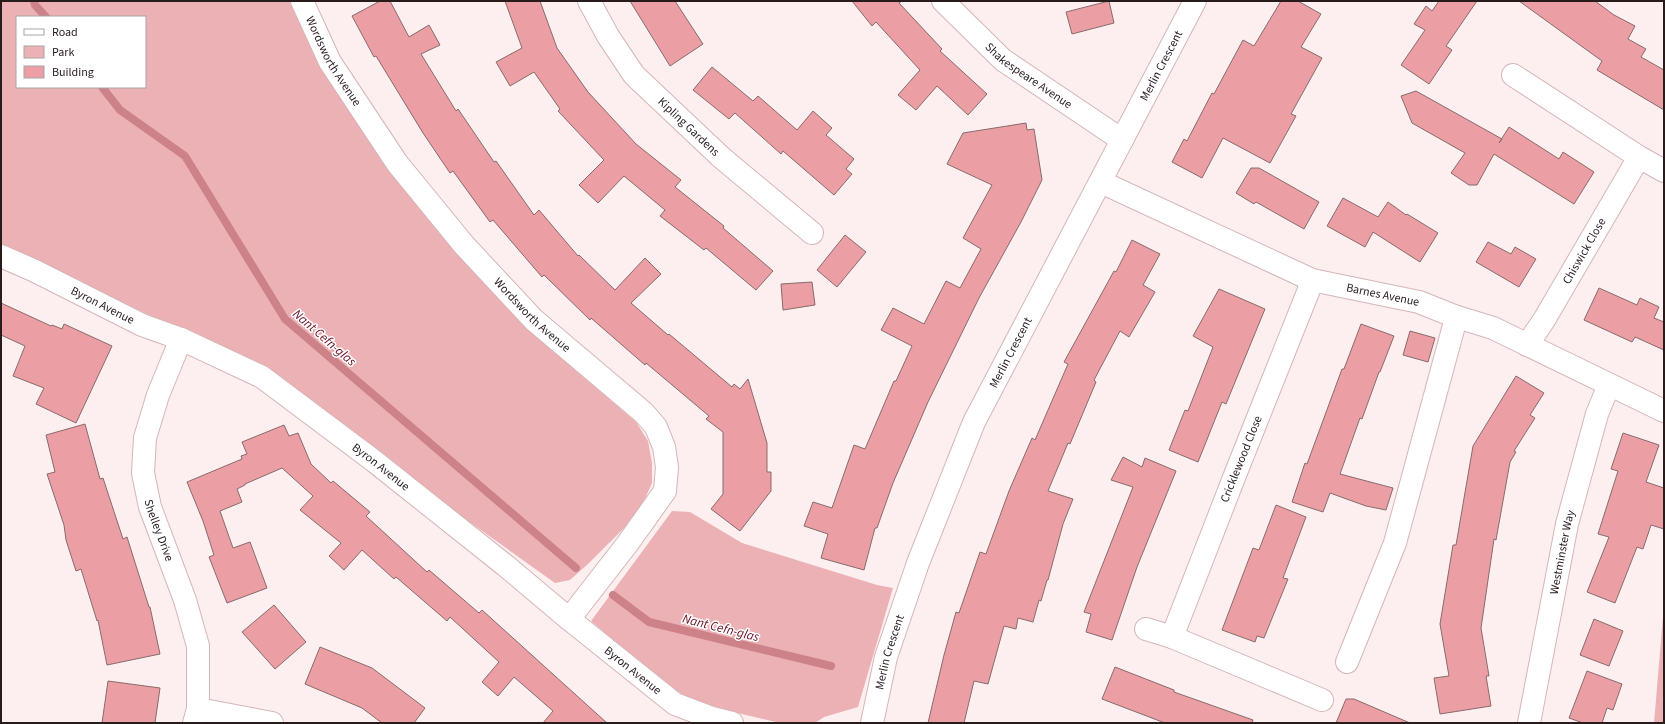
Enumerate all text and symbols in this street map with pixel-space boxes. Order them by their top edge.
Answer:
street label: Wordsworth Avenue [301,14,365,110]
legend [16,16,146,88]
text: Road [52,24,78,41]
street label: Merlin Crescent [1136,28,1187,104]
street label: Shakespeare Avenue [981,39,1075,113]
text: Park [52,44,74,61]
text: Building [52,64,94,81]
street label: Kipling Gardens [654,94,723,160]
street label: Chiswick Close [1559,215,1610,288]
street label: Wordsworth Avenue [490,274,574,356]
street label: Barnes Avenue [1345,279,1421,311]
street label: Byron Avenue [68,282,137,329]
water label: Nant Cefn-glas [289,305,360,370]
street label: Merlin Crescent [985,314,1036,391]
street label: Cricklewood Close [1216,413,1267,505]
street label: Byron Avenue [348,439,413,495]
street label: Shelley Drive [140,498,178,564]
street label: Westminster Way [1546,508,1580,596]
water label: Nant Cefn-glas [680,610,761,646]
street label: Merlin Crescent [871,612,909,691]
street label: Byron Avenue [600,642,665,699]

